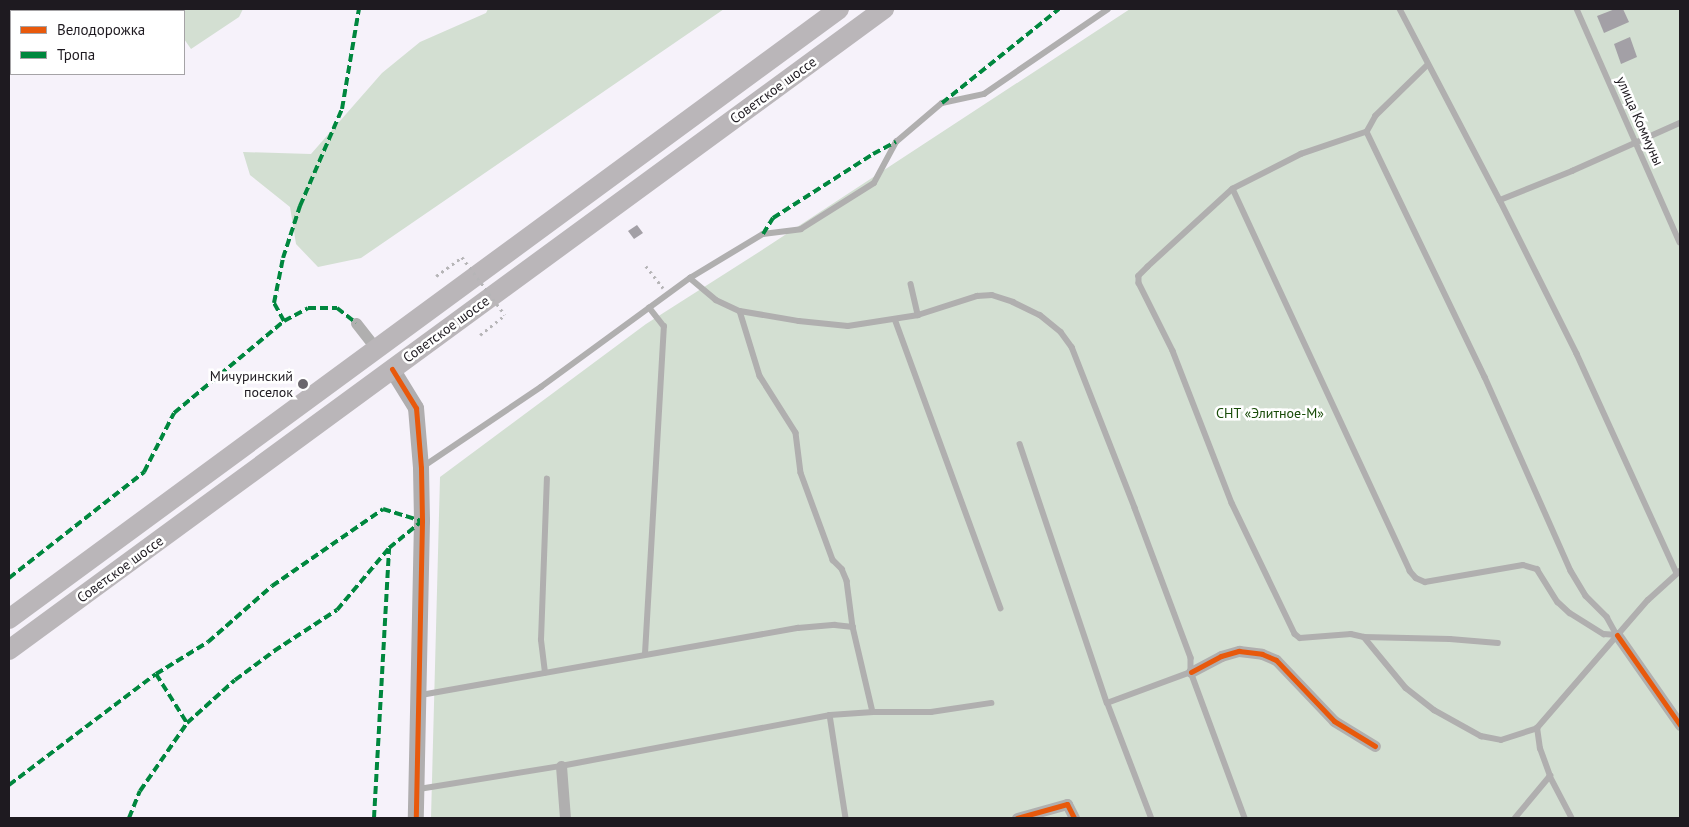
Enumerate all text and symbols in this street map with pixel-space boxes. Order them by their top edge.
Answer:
legend [10,10,185,75]
text: Велодорожка [57,20,145,39]
text: Тропа [57,45,95,64]
street label: Советское шоссе [727,53,819,127]
street label: улица Коммуны [1613,74,1667,168]
street label: Советское шоссе [400,292,492,366]
place label: Мичуринский поселок [210,368,293,401]
marker: Мичуринский поселок [297,378,309,390]
park label: СНТ «Элитное-М» [1216,405,1324,421]
street label: Советское шоссе [74,532,166,606]

